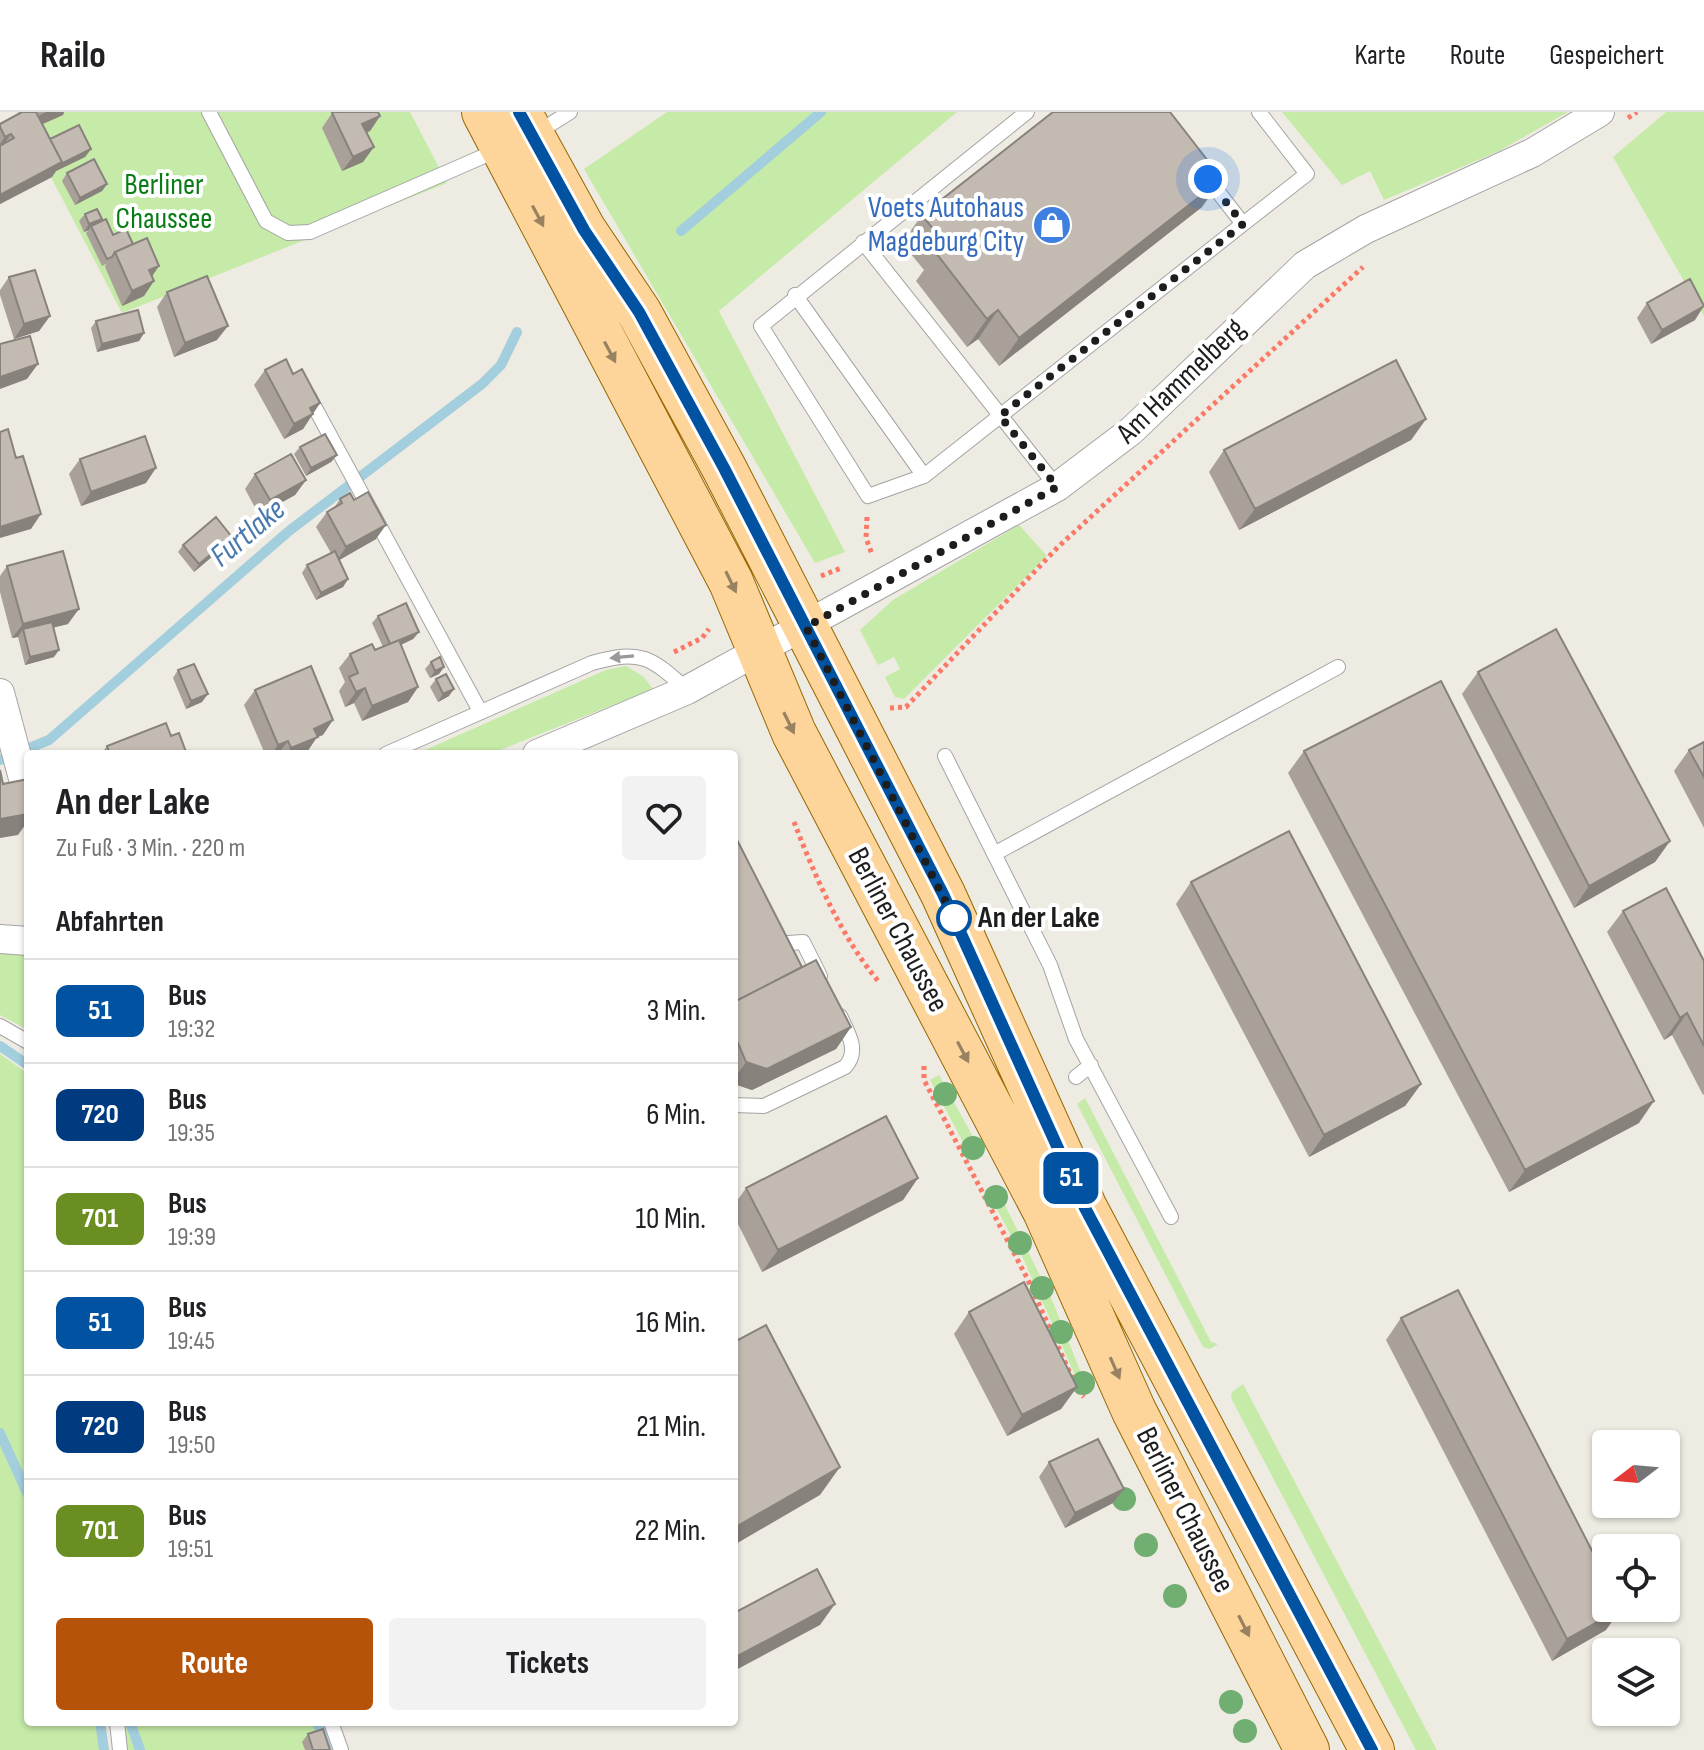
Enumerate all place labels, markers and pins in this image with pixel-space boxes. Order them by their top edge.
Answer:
place label: Voets Autohaus Magdeburg City [868,190,1024,260]
shop icon: Voets Autohaus Magdeburg City [1031,204,1073,246]
place label: An der Lake [977,900,1100,936]
marker: An der Lake [937,901,971,935]

